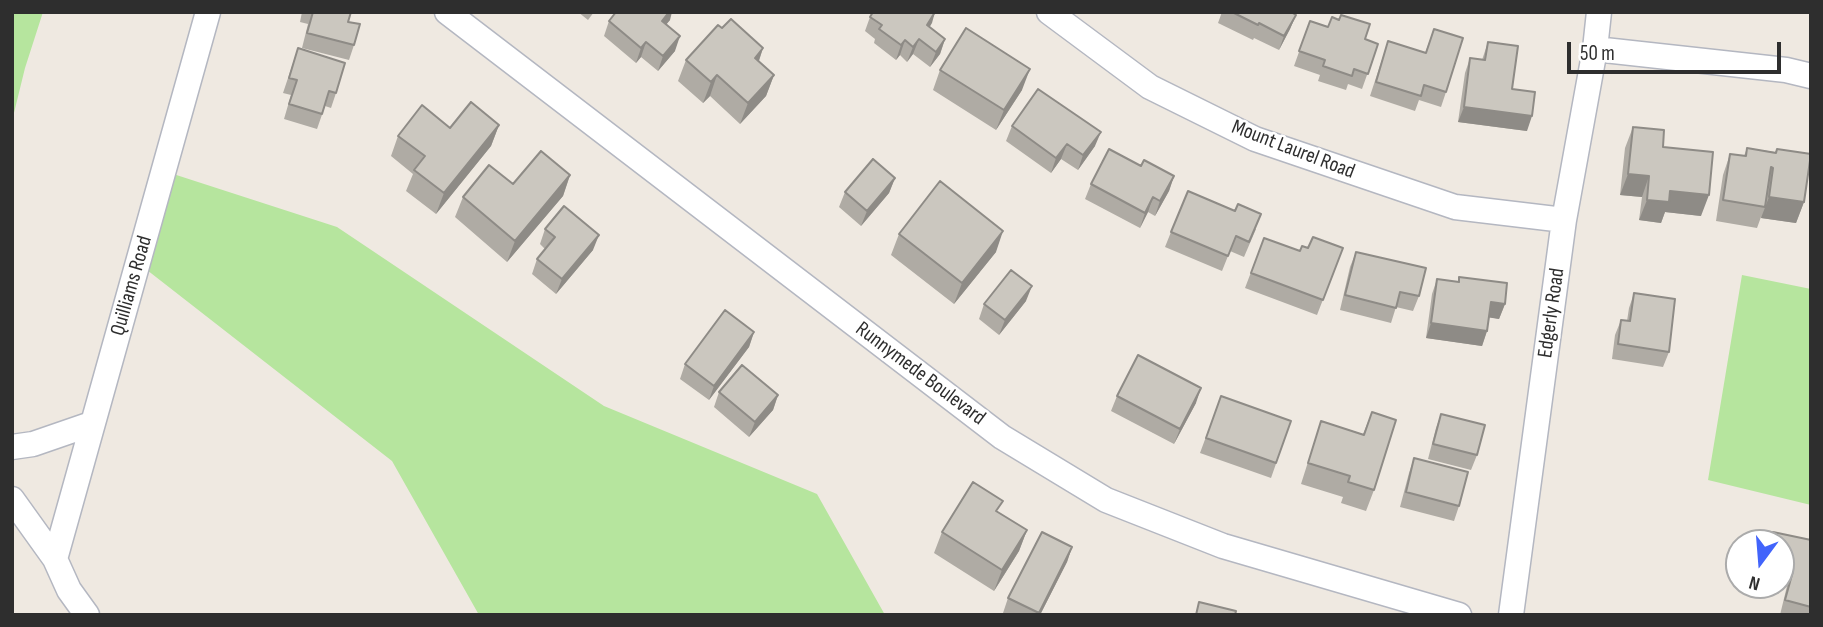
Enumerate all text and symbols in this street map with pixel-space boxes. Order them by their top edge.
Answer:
scale bar [1571,28,1784,72]
text: 50 m [1580,41,1615,66]
street label: Mount Laurel Road [1228,115,1358,185]
street label: Quilliams Road [106,233,158,339]
street label: Edgerly Road [1533,266,1571,360]
street label: Runnymede Boulevard [850,317,990,431]
north arrow [1725,529,1795,599]
text: N [1747,570,1763,595]

